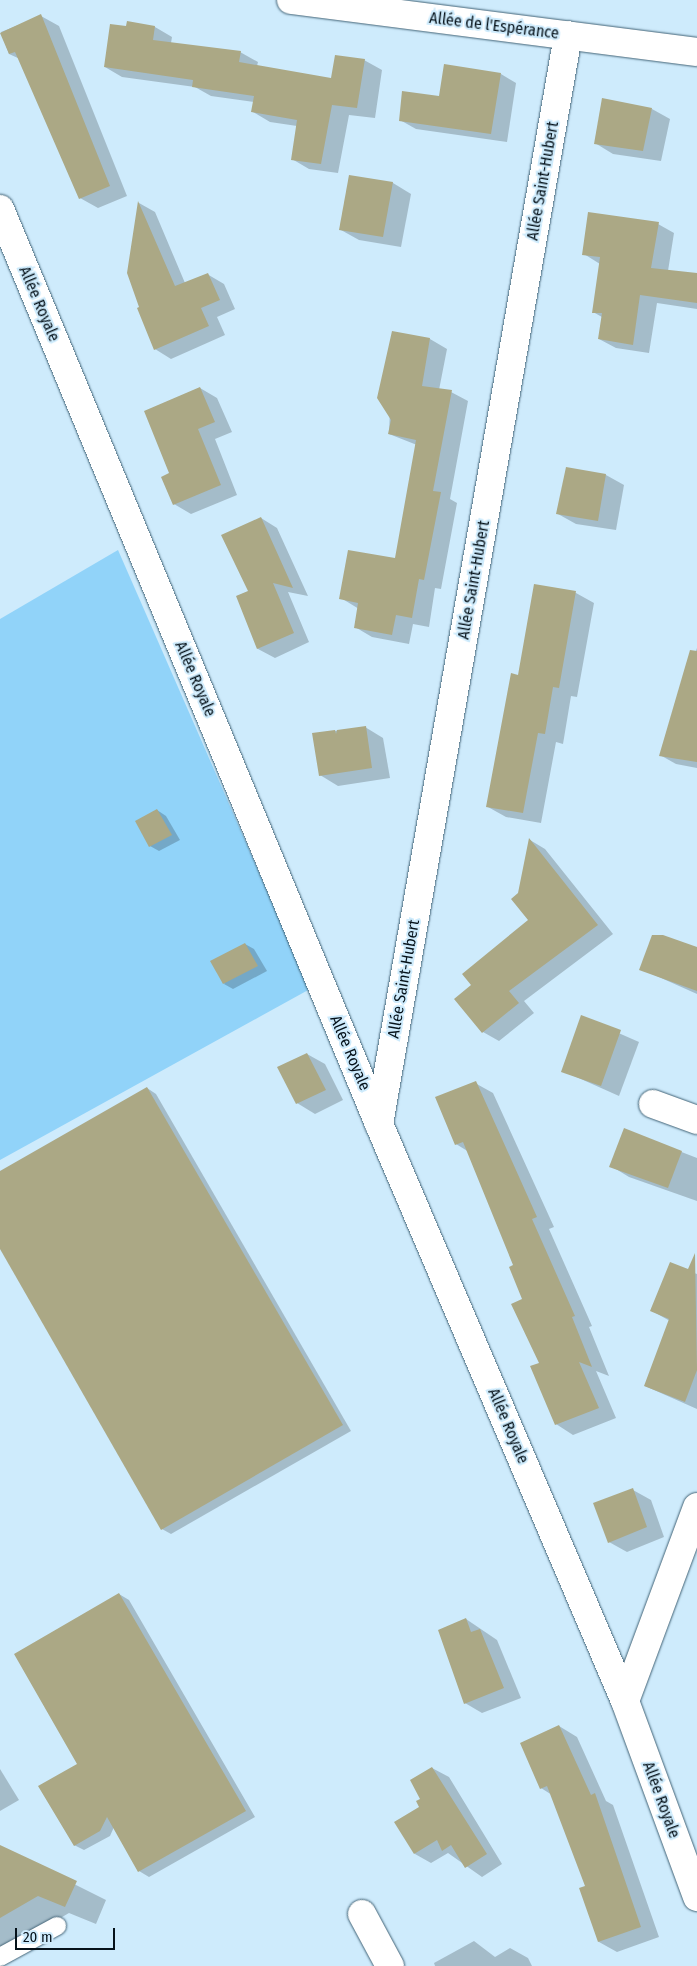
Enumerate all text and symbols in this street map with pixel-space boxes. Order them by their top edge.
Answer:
street label: Allée de l'Espérance [428,9,560,43]
street label: Allée Saint-Hubert [523,120,563,242]
street label: Allée Royale [15,264,63,344]
street label: Allée Saint-Hubert [454,519,494,641]
street label: Allée Royale [171,639,219,719]
street label: Allée Saint-Hubert [384,918,424,1040]
street label: Allée Royale [326,1013,374,1093]
street label: Allée Royale [484,1386,532,1466]
street label: Allée Royale [638,1759,684,1841]
scale bar [18,1918,118,1950]
text: 20 m [23,1928,53,1946]

